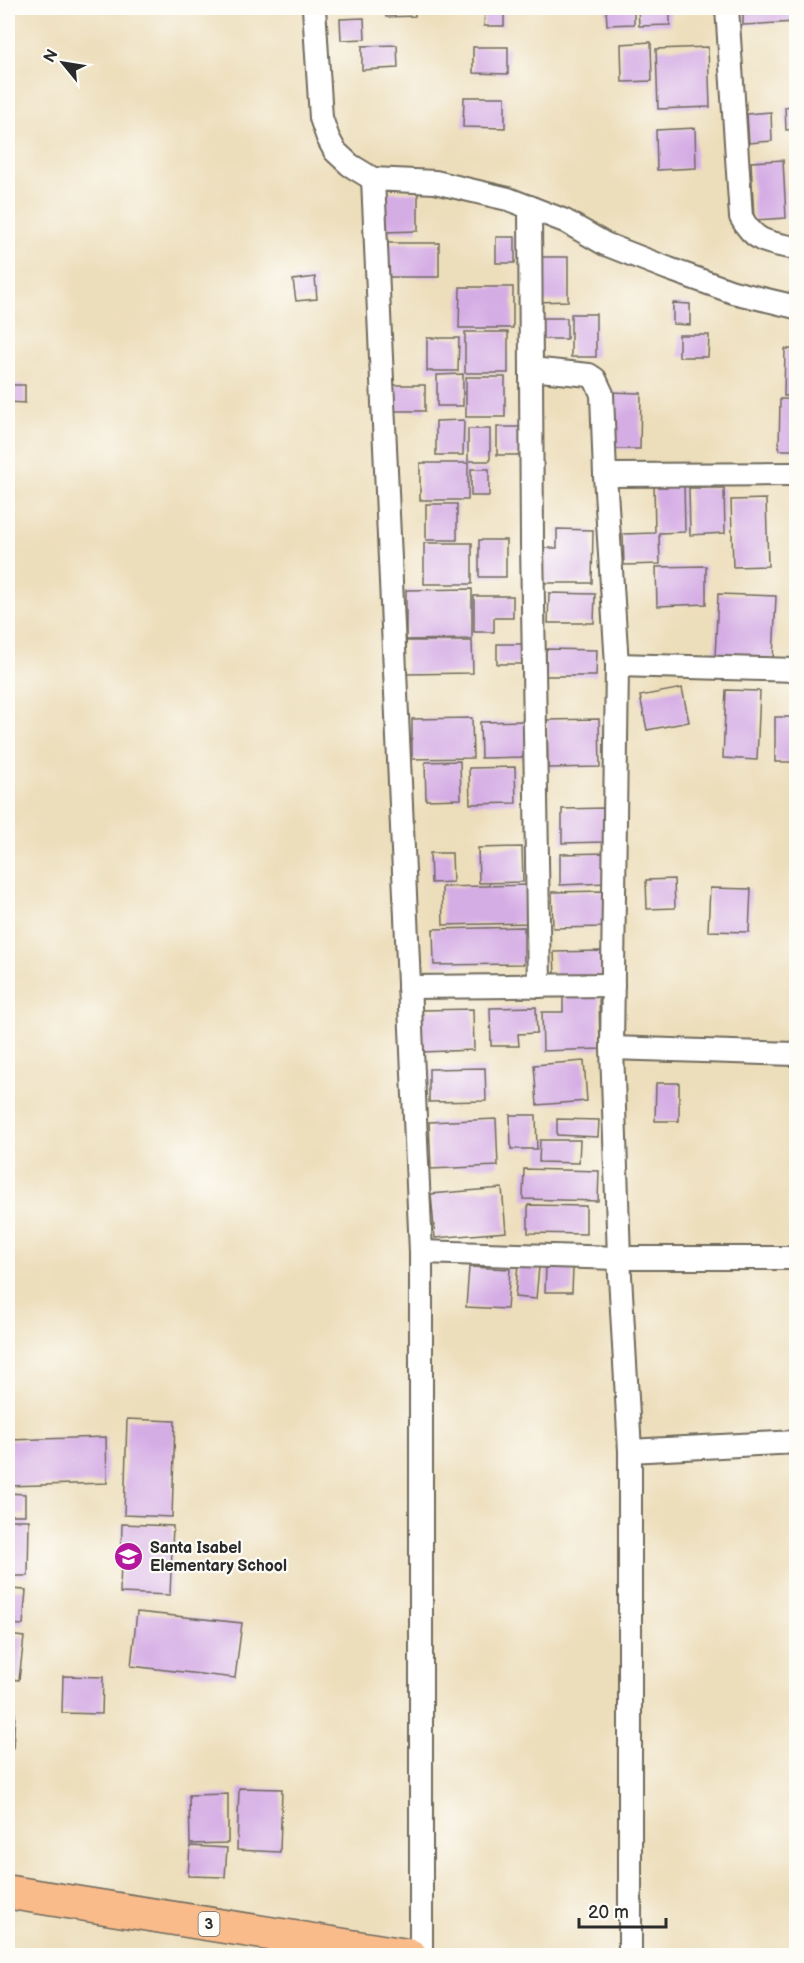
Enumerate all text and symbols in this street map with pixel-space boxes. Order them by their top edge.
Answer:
north arrow [33,33,93,93]
text: N [40,46,63,66]
place label: Santa Isabel Elementary School [150,1539,287,1576]
school or university icon: Santa Isabel Elementary School [113,1540,145,1572]
scale bar [579,1891,666,1929]
text: 20 m [588,1902,629,1923]
road number: 3 [198,1912,220,1936]

